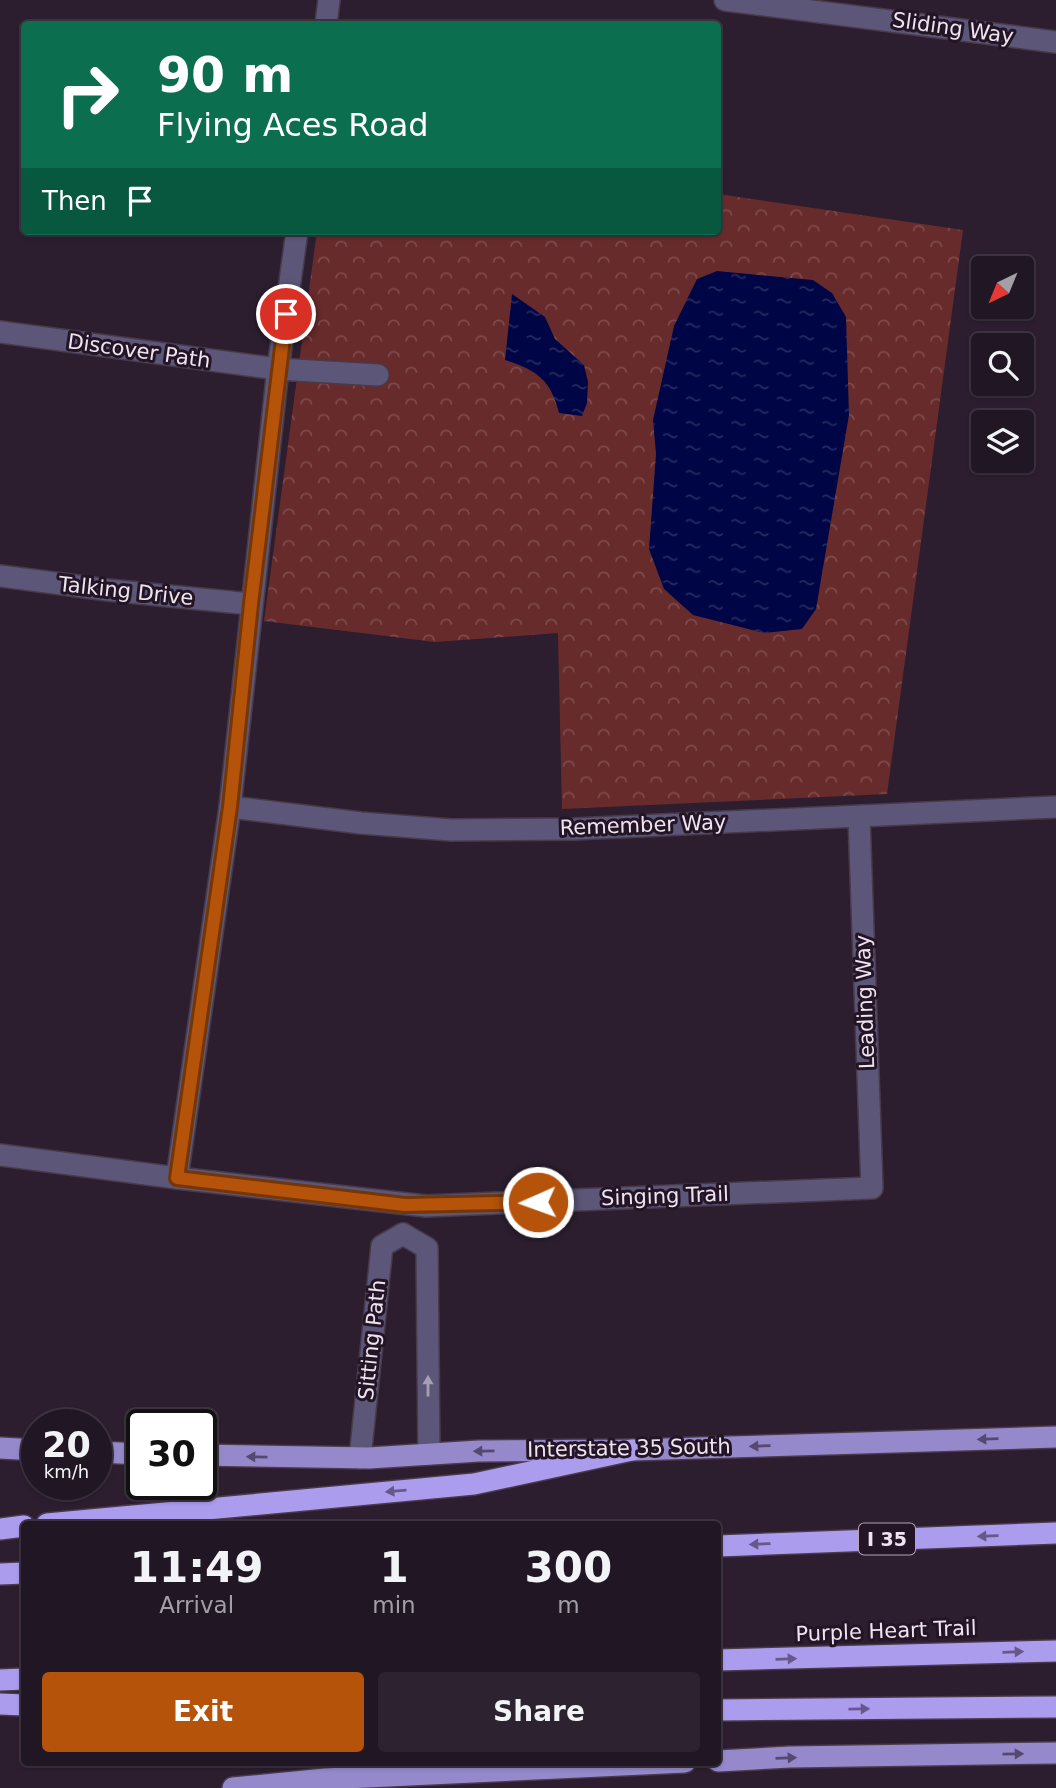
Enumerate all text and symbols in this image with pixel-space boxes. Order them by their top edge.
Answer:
street label: Sliding Way [891,8,1015,48]
text: 90 m [157,47,293,104]
icon: right [42,49,133,140]
text: Flying Aces Road [157,106,429,144]
icon: arrive [121,182,159,220]
text: Then [42,186,107,216]
north arrow [971,256,1034,318]
map controls [971,256,1034,473]
pin [256,284,316,344]
icon: arrive [267,295,305,333]
street label: Discover Path [66,329,212,373]
button: search [971,333,1034,396]
button: layers [971,410,1034,473]
street label: Talking Drive [56,572,195,610]
street label: Remember Way [559,810,727,840]
street label: Leading Way [851,934,879,1070]
position arrow [501,1165,575,1239]
street label: Singing Trail [601,1182,729,1210]
street label: Sitting Path [354,1279,390,1401]
one-way arrow [422,1375,434,1397]
speed limit sign: 30 [126,1409,217,1500]
text: 20 [42,1425,91,1465]
one-way arrow [977,1433,999,1444]
street label: Interstate 35 South [527,1434,731,1462]
one-way arrow [749,1440,771,1451]
one-way arrow [473,1445,495,1457]
one-way arrow [245,1451,267,1462]
text: km/h [44,1461,89,1482]
one-way arrow [385,1486,407,1497]
road number: I 35 [859,1524,915,1554]
one-way arrow [977,1530,999,1541]
one-way arrow [749,1539,771,1550]
text: 11:49 [130,1543,264,1592]
text: 1 [379,1543,409,1592]
text: 300 [525,1543,612,1592]
text: Arrival [159,1592,234,1618]
text: min [372,1592,416,1618]
text: m [557,1592,580,1618]
street label: Purple Heart Trail [795,1616,977,1646]
one-way arrow [1002,1647,1024,1658]
one-way arrow [775,1653,797,1664]
button: Exit [42,1672,364,1752]
button: Share [378,1672,700,1752]
one-way arrow [848,1703,870,1715]
one-way arrow [1002,1748,1024,1760]
one-way arrow [775,1752,797,1763]

